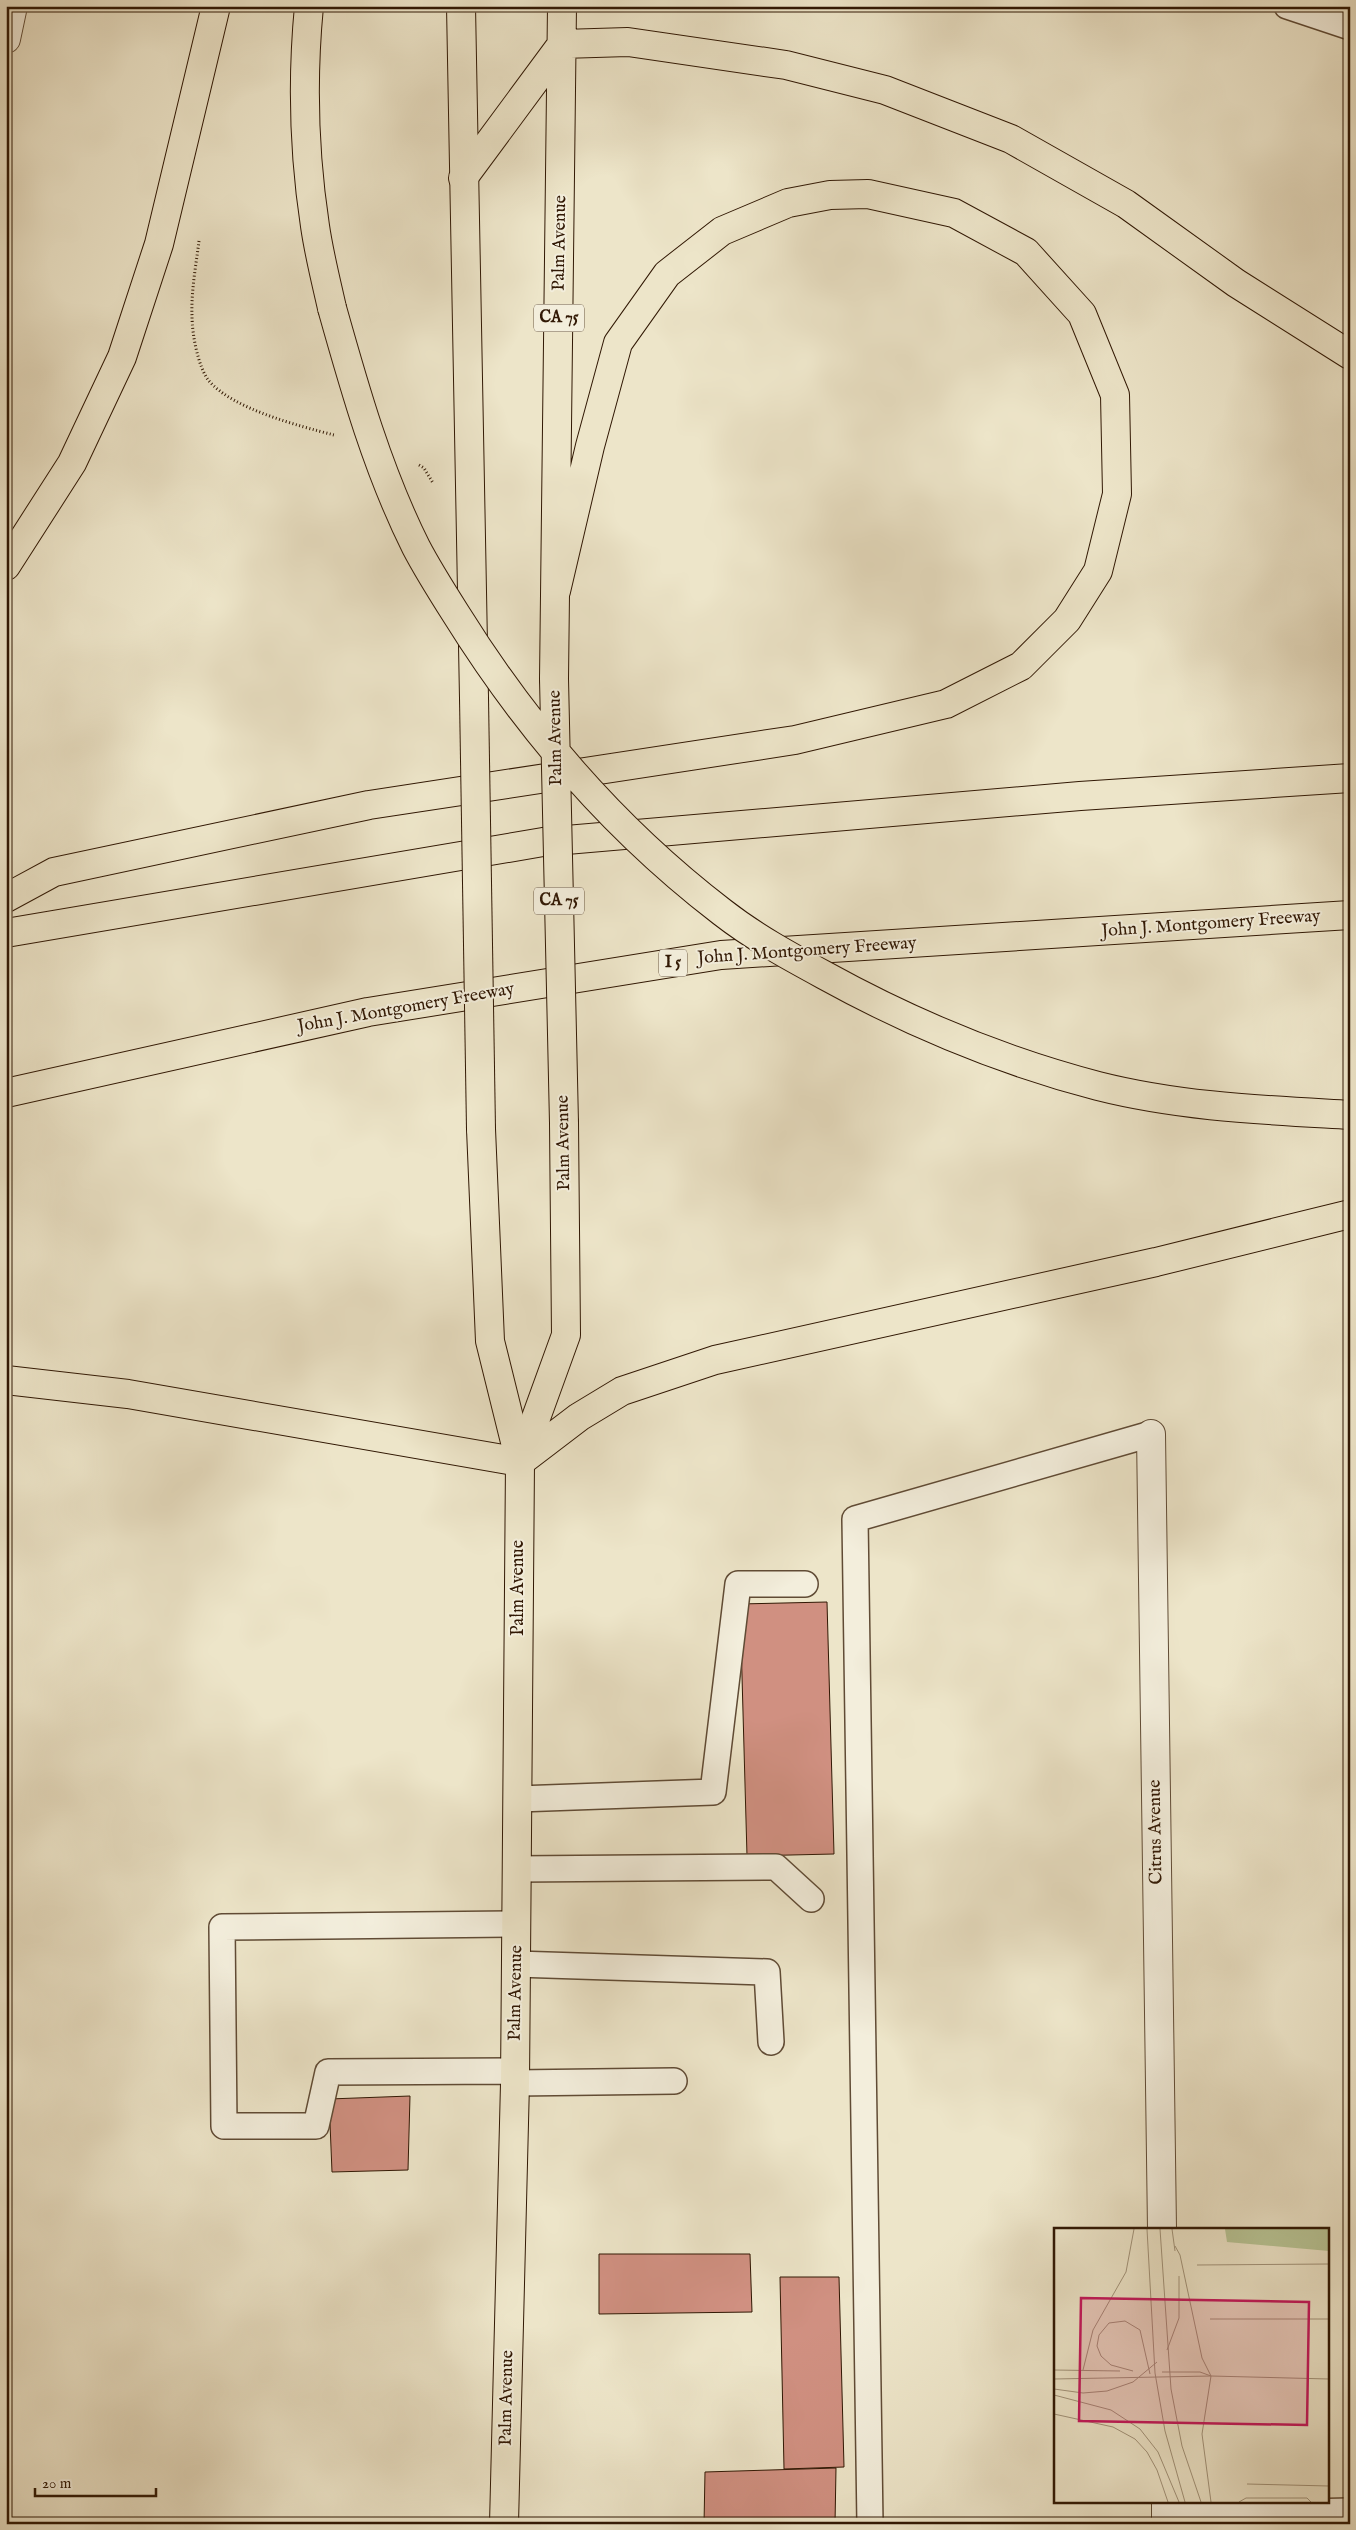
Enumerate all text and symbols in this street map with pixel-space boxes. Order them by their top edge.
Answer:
street label: Palm Avenue [548,195,572,291]
road number: CA 75 [534,304,584,332]
street label: Palm Avenue [544,690,568,786]
road number: CA 75 [534,888,584,914]
street label: John J. Montgomery Freeway [1099,905,1322,943]
street label: John J. Montgomery Freeway [695,932,918,970]
road number: I 5 [659,950,687,976]
street label: John J. Montgomery Freeway [294,978,516,1039]
street label: Palm Avenue [552,1095,576,1191]
street label: Palm Avenue [507,1540,530,1636]
street label: Citrus Avenue [1144,1779,1168,1885]
street label: Palm Avenue [504,1945,528,2041]
inset map [1054,2228,1328,2502]
street label: Palm Avenue [495,2350,519,2446]
scale bar [35,2465,156,2497]
text: 20 m [42,2474,72,2493]

